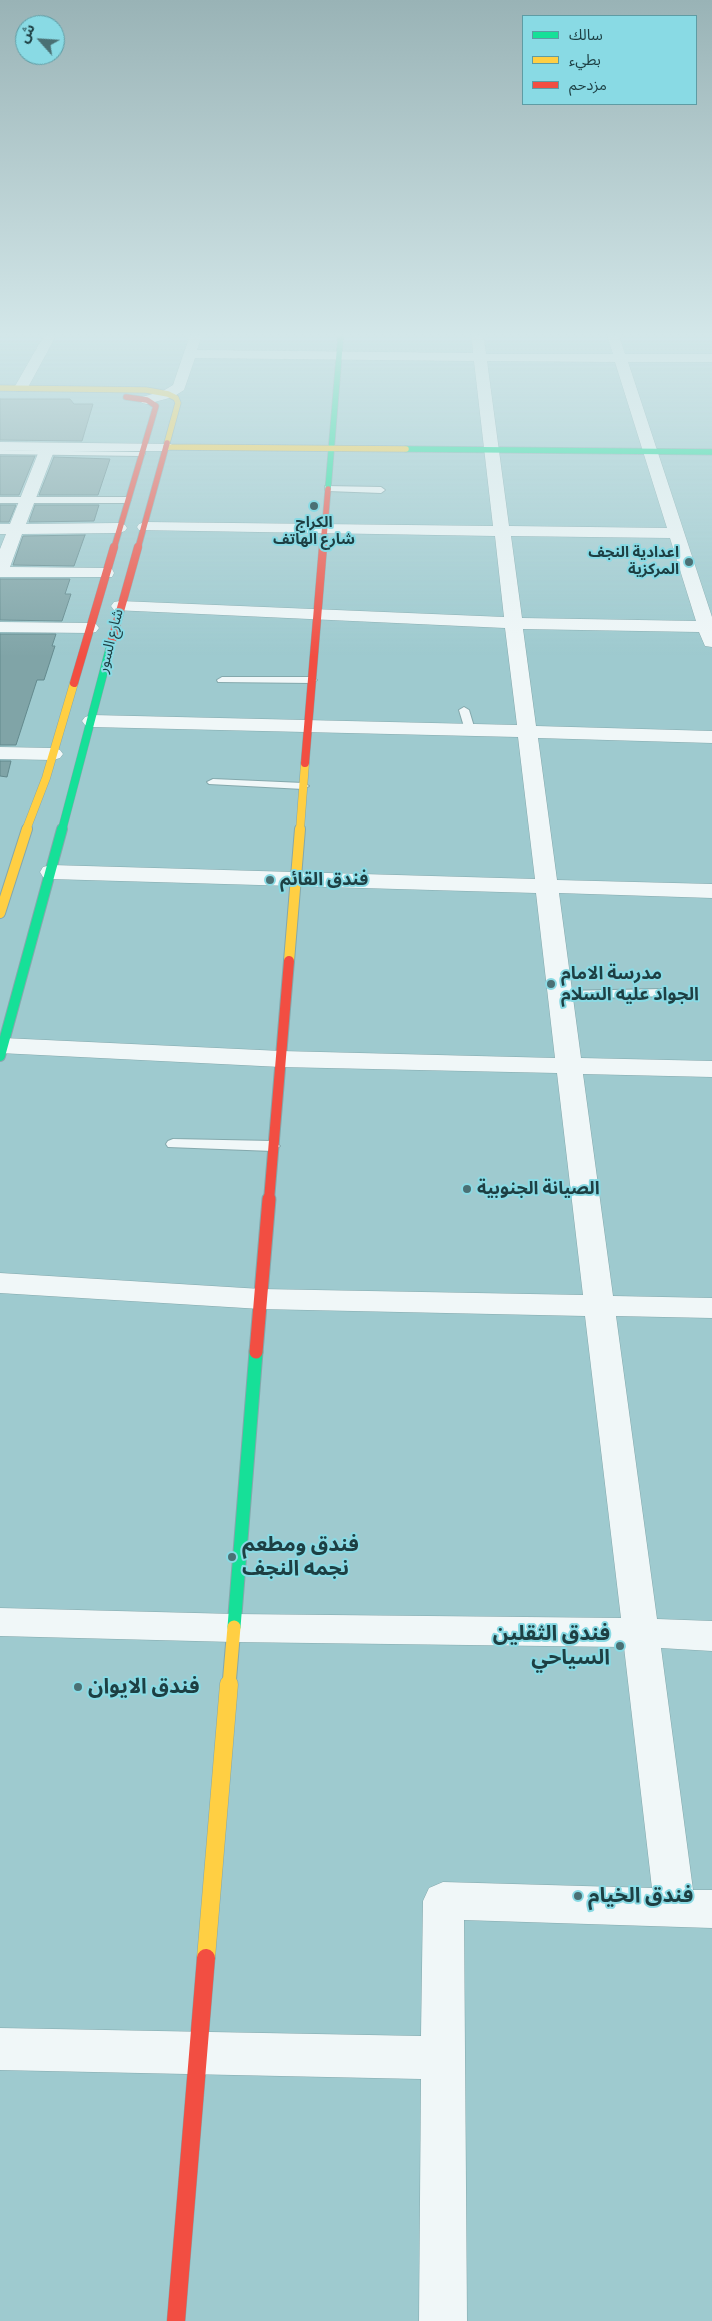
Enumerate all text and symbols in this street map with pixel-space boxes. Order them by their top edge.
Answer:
north arrow [15,15,65,65]
legend [522,15,697,105]
text: ش [15,21,39,46]
text: سالك [569,26,603,44]
text: بطيء [569,51,601,69]
text: مزدحم [569,76,607,94]
marker: الكراج شارع الهاتف [308,500,320,512]
place label: الكراج شارع الهاتف [273,514,355,549]
place label: اعدادية النجف المركزية [588,544,679,579]
marker: اعدادية النجف المركزية [683,556,695,568]
street label: شارع السور [94,607,128,675]
place label: فندق القائم [280,869,368,891]
marker: فندق القائم [264,874,276,886]
place label: مدرسة الامام الجواد عليه السلام [561,963,699,1006]
marker: مدرسة الامام الجواد عليه السلام [545,978,557,990]
place label: الصيانة الجنوبية [477,1178,600,1200]
marker: الصيانة الجنوبية [461,1183,473,1195]
place label: فندق ومطعم نجمه النجف [242,1532,359,1582]
marker: فندق ومطعم نجمه النجف [226,1551,238,1563]
place label: فندق الثقلين السياحي [493,1621,610,1671]
marker: فندق الثقلين السياحي [614,1640,626,1652]
place label: فندق الايوان [88,1674,200,1700]
marker: فندق الايوان [72,1681,84,1693]
place label: فندق الخيام [588,1883,693,1909]
marker: فندق الخيام [572,1890,584,1902]

